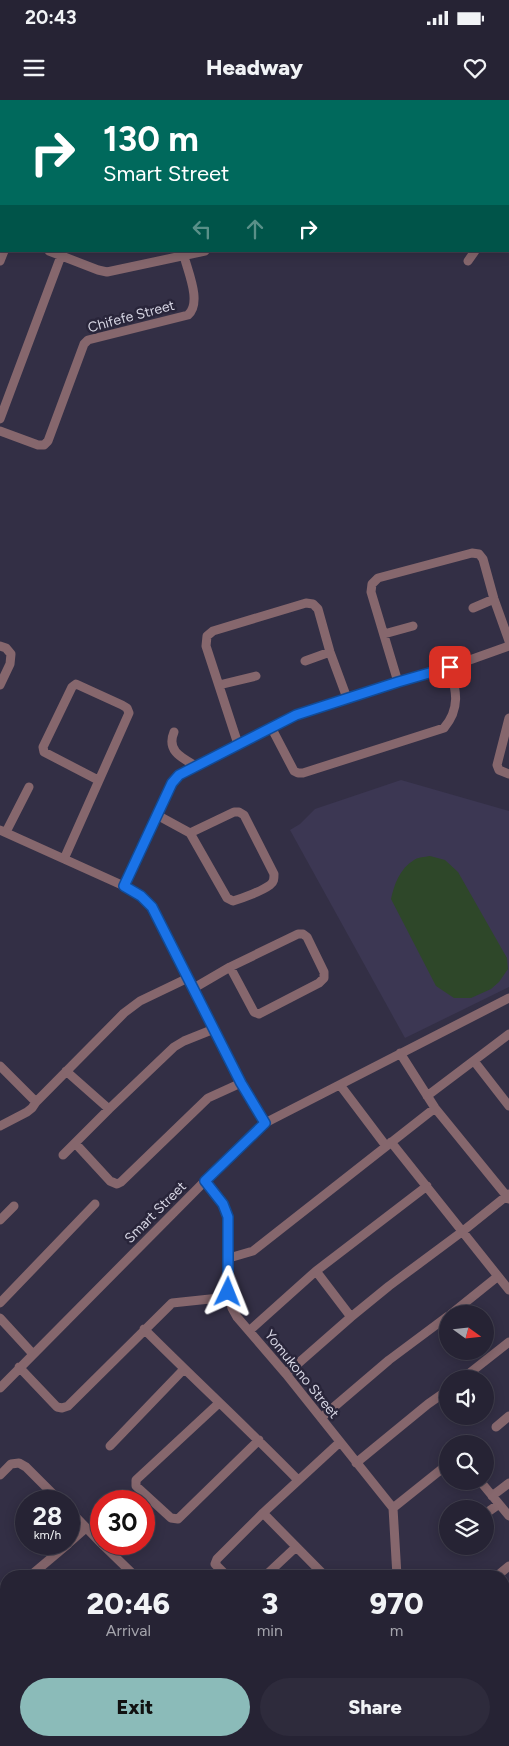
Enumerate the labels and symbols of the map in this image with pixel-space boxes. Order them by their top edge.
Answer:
street label: Chifefe Street [86,297,176,336]
pin [429,646,471,688]
street label: Smart Street [121,1178,190,1247]
position arrow [201,1265,253,1317]
north arrow [439,1305,494,1360]
street label: Yomukono Street [261,1327,342,1422]
speed limit sign: 30 [90,1490,155,1555]

